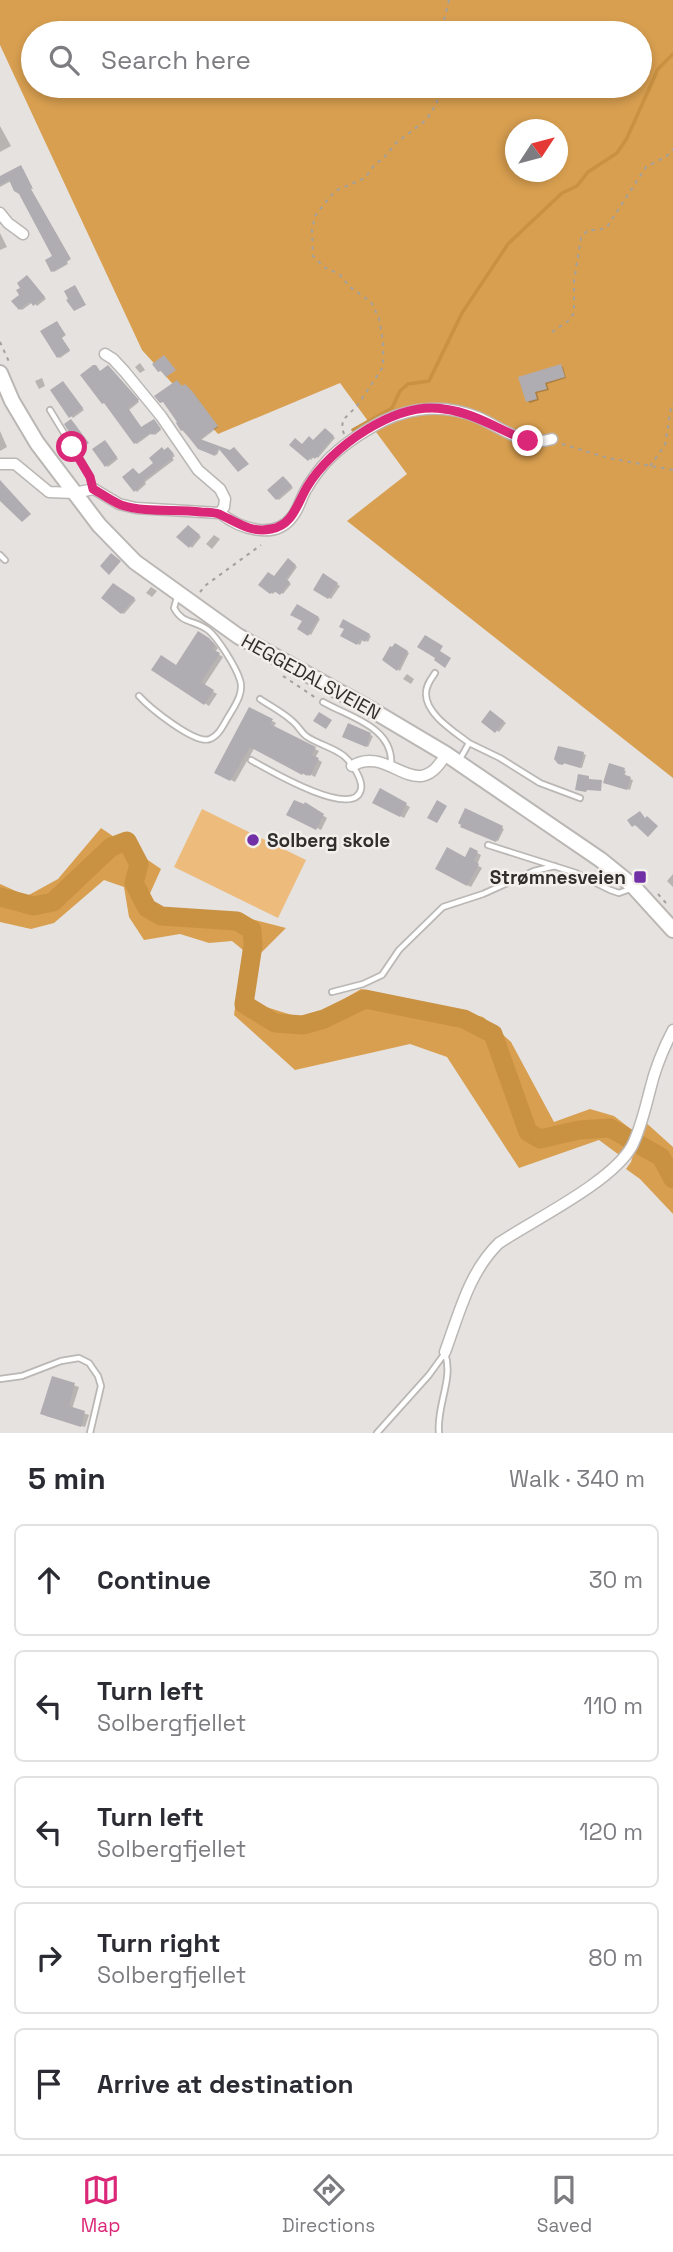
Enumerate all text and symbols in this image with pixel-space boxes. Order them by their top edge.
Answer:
search box [21,21,652,98]
icon: search [45,41,83,79]
text: Search here [101,43,251,77]
north arrow [505,119,568,182]
route end [512,425,543,456]
route start [56,431,87,462]
street label: HEGGEDALSVEIEN [237,628,385,726]
place label: Solberg skole [267,828,390,853]
marker: Solberg skole [245,832,261,848]
place label: Strømnesveien [490,865,626,890]
marker: Strømnesveien [632,869,648,885]
text: 5 min [28,1459,106,1498]
text: Walk · 340 m [509,1464,645,1494]
icon: ahead [30,1561,68,1599]
text: Continue [97,1563,211,1597]
text: 30 m [589,1565,643,1595]
text: Turn left [97,1674,204,1708]
icon: left [30,1687,68,1725]
text: 110 m [583,1691,643,1721]
text: Solbergfjellet [97,1708,246,1738]
text: Turn left [97,1800,204,1834]
icon: left [30,1813,68,1851]
text: 120 m [579,1817,643,1847]
text: Solbergfjellet [97,1834,246,1864]
text: Turn right [97,1926,221,1960]
icon: right [30,1939,68,1977]
text: 80 m [588,1943,643,1973]
text: Solbergfjellet [97,1960,246,1990]
icon: arrive [30,2065,68,2103]
text: Arrive at destination [97,2067,354,2101]
tab: Map [81,2171,120,2238]
tab: Directions [282,2171,375,2238]
tab: Saved [537,2171,592,2238]

